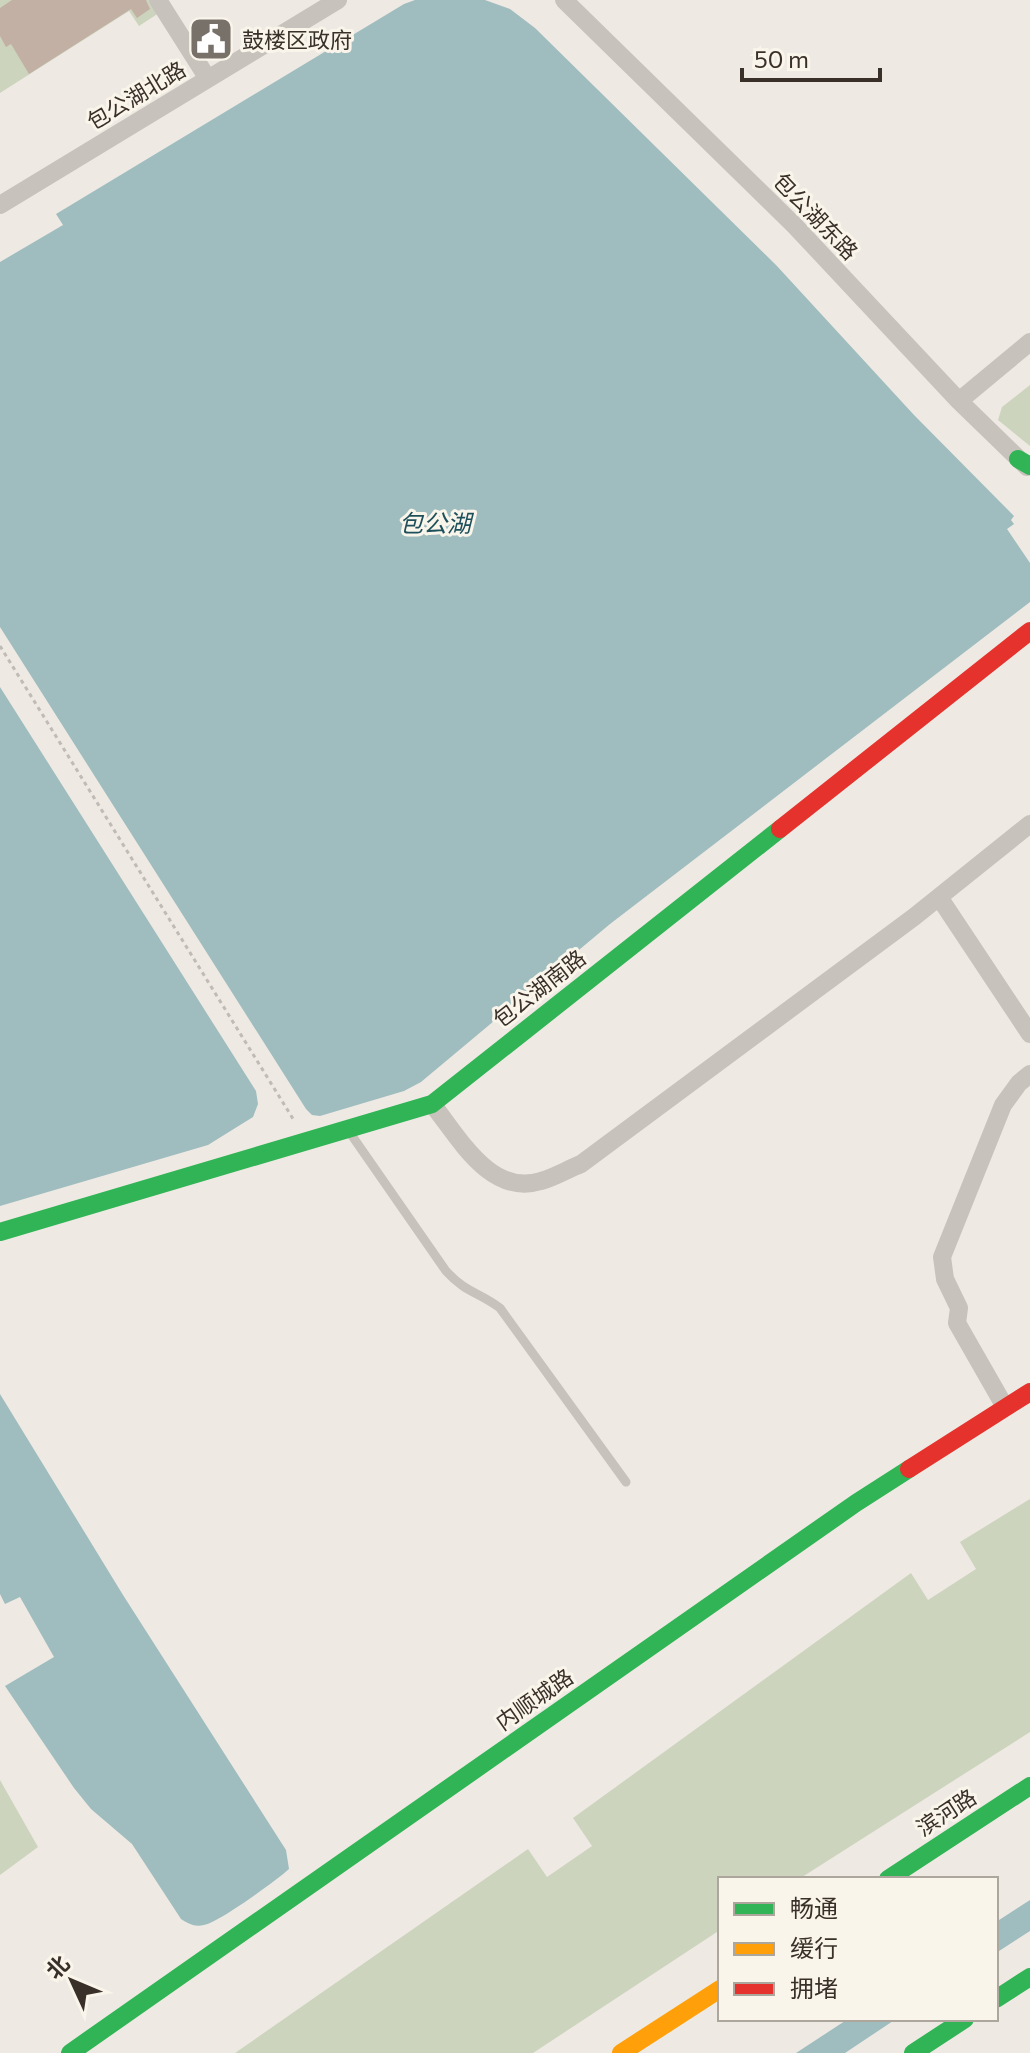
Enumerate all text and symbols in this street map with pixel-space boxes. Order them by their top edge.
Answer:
public building icon: 鼓楼区政府 [187,15,235,63]
place label: 鼓楼区政府 [242,26,352,53]
scale bar [742,32,880,82]
text: 50 m [754,44,809,73]
street label: 包公湖北路 [82,55,190,135]
street label: 包公湖东路 [768,167,864,265]
water label: 包公湖 [399,508,475,537]
street label: 包公湖南路 [487,943,591,1033]
street label: 内顺城路 [490,1663,578,1735]
street label: 滨河路 [911,1783,981,1841]
legend [718,1877,998,2021]
text: 畅通 [790,1893,838,1922]
text: 缓行 [790,1933,838,1962]
north arrow [32,1941,112,2021]
text: 北 [40,1949,75,1984]
text: 拥堵 [790,1973,838,2002]

